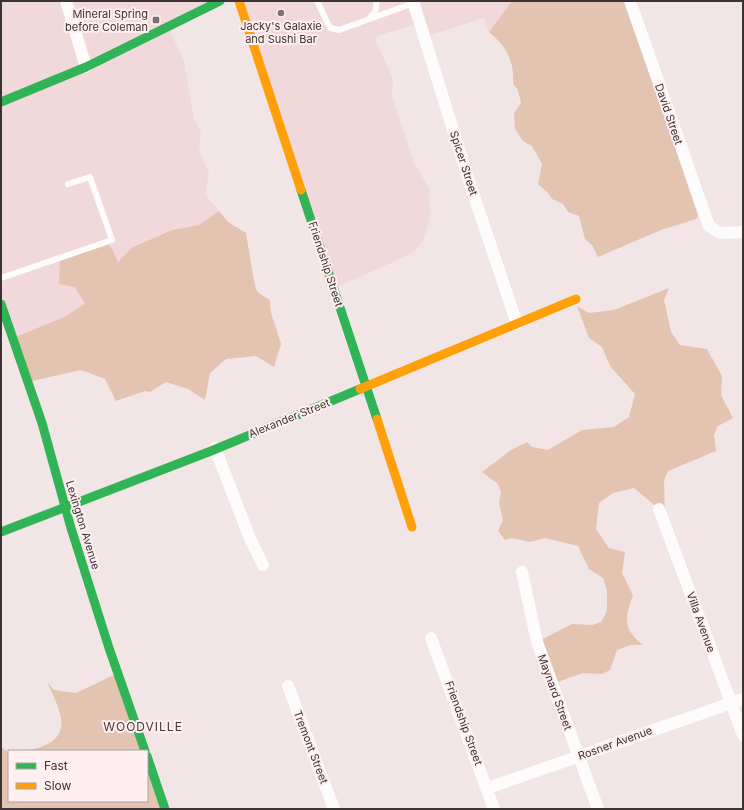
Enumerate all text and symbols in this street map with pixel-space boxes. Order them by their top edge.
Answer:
place label: Mineral Spring before Coleman [65,7,148,34]
marker: Jacky's Galaxie and Sushi Bar [276,8,286,18]
marker: Mineral Spring before Coleman [151,15,161,25]
place label: Jacky's Galaxie and Sushi Bar [240,19,322,46]
street label: David Street [652,82,686,147]
street label: Spicer Street [447,129,481,198]
street label: Friendship Street [306,220,346,309]
street label: Alexander Street [246,395,332,441]
street label: Lexington Avenue [63,479,103,571]
street label: Villa Avenue [684,590,718,654]
street label: Maynard Street [535,652,575,732]
street label: Friendship Street [442,679,486,767]
street label: Tremont Street [291,708,332,786]
district label: WOODVILLE [103,719,183,734]
street label: Rosner Avenue [576,723,654,763]
legend [8,750,148,802]
text: Fast [44,758,68,773]
text: Slow [44,778,72,793]

